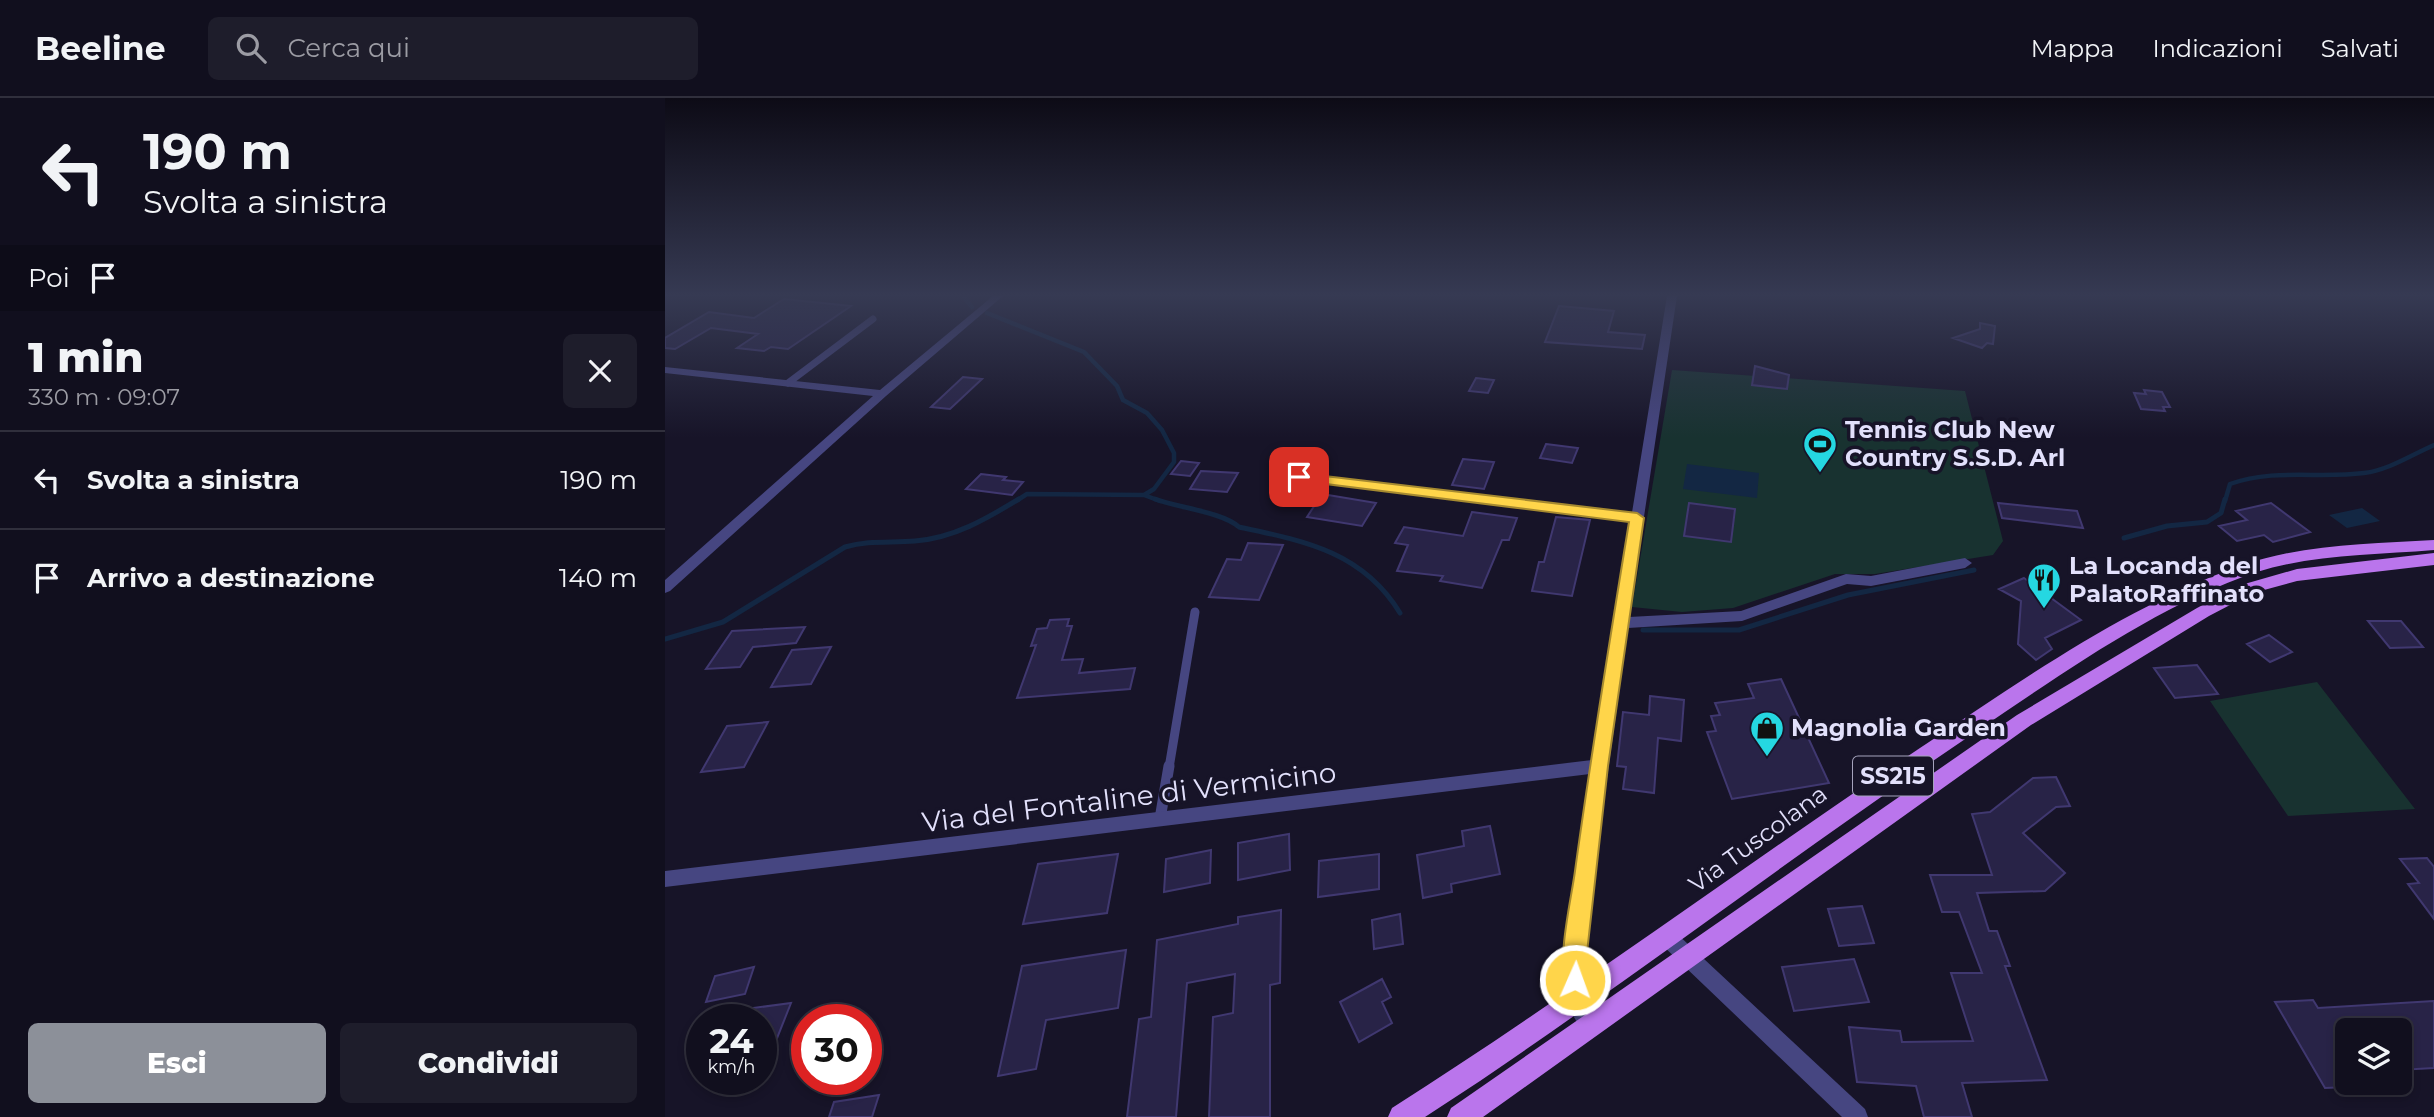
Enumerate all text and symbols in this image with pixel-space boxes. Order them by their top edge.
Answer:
search box [208,17,698,80]
text: Beeline [35,28,166,68]
icon: search [232,29,270,67]
text: Cerca qui [288,32,410,64]
text: Mappa [2031,34,2114,63]
text: Indicazioni [2152,34,2283,63]
text: Salvati [2321,34,2399,63]
text: 190 m [143,122,292,181]
icon: left [28,126,119,217]
text: Svolta a sinistra [143,182,388,221]
icon: arrive [84,259,122,297]
text: Poi [28,262,70,294]
text: 1 min [28,331,144,383]
button: close [563,334,637,408]
text: 330 m · 09:07 [28,383,180,411]
place label: Tennis Club New Country S.S.D. Arl [1845,415,2065,472]
sports icon: Tennis Club New Country S.S.D. Arl [1801,425,1839,474]
pin [1269,447,1329,507]
icon: arrive [1280,458,1318,496]
icon: left [28,461,66,499]
text: Svolta a sinistra [87,464,300,496]
text: 190 m [560,464,637,496]
place label: La Locanda del PalatoRaffinato [2069,551,2264,608]
icon: arrive [28,559,66,597]
restaurant icon: La Locanda del PalatoRaffinato [2025,561,2063,610]
text: Arrivo a destinazione [87,562,375,594]
text: 140 m [559,562,637,594]
shop icon: Magnolia Garden [1748,709,1786,758]
place label: Magnolia Garden [1791,713,2006,742]
street label: Via del Fontaline di Vermicino [920,755,1338,839]
road number: SS215 [1853,756,1933,796]
street label: Via Tuscolana [1683,779,1833,898]
position arrow [1538,943,1612,1017]
speed limit sign: 30 [791,1004,882,1095]
map controls [2335,1018,2412,1095]
button: layers [2335,1018,2412,1095]
text: 24 [709,1019,754,1062]
button: Esci [28,1023,326,1103]
button: Condividi [340,1023,637,1103]
text: km/h [707,1056,756,1078]

